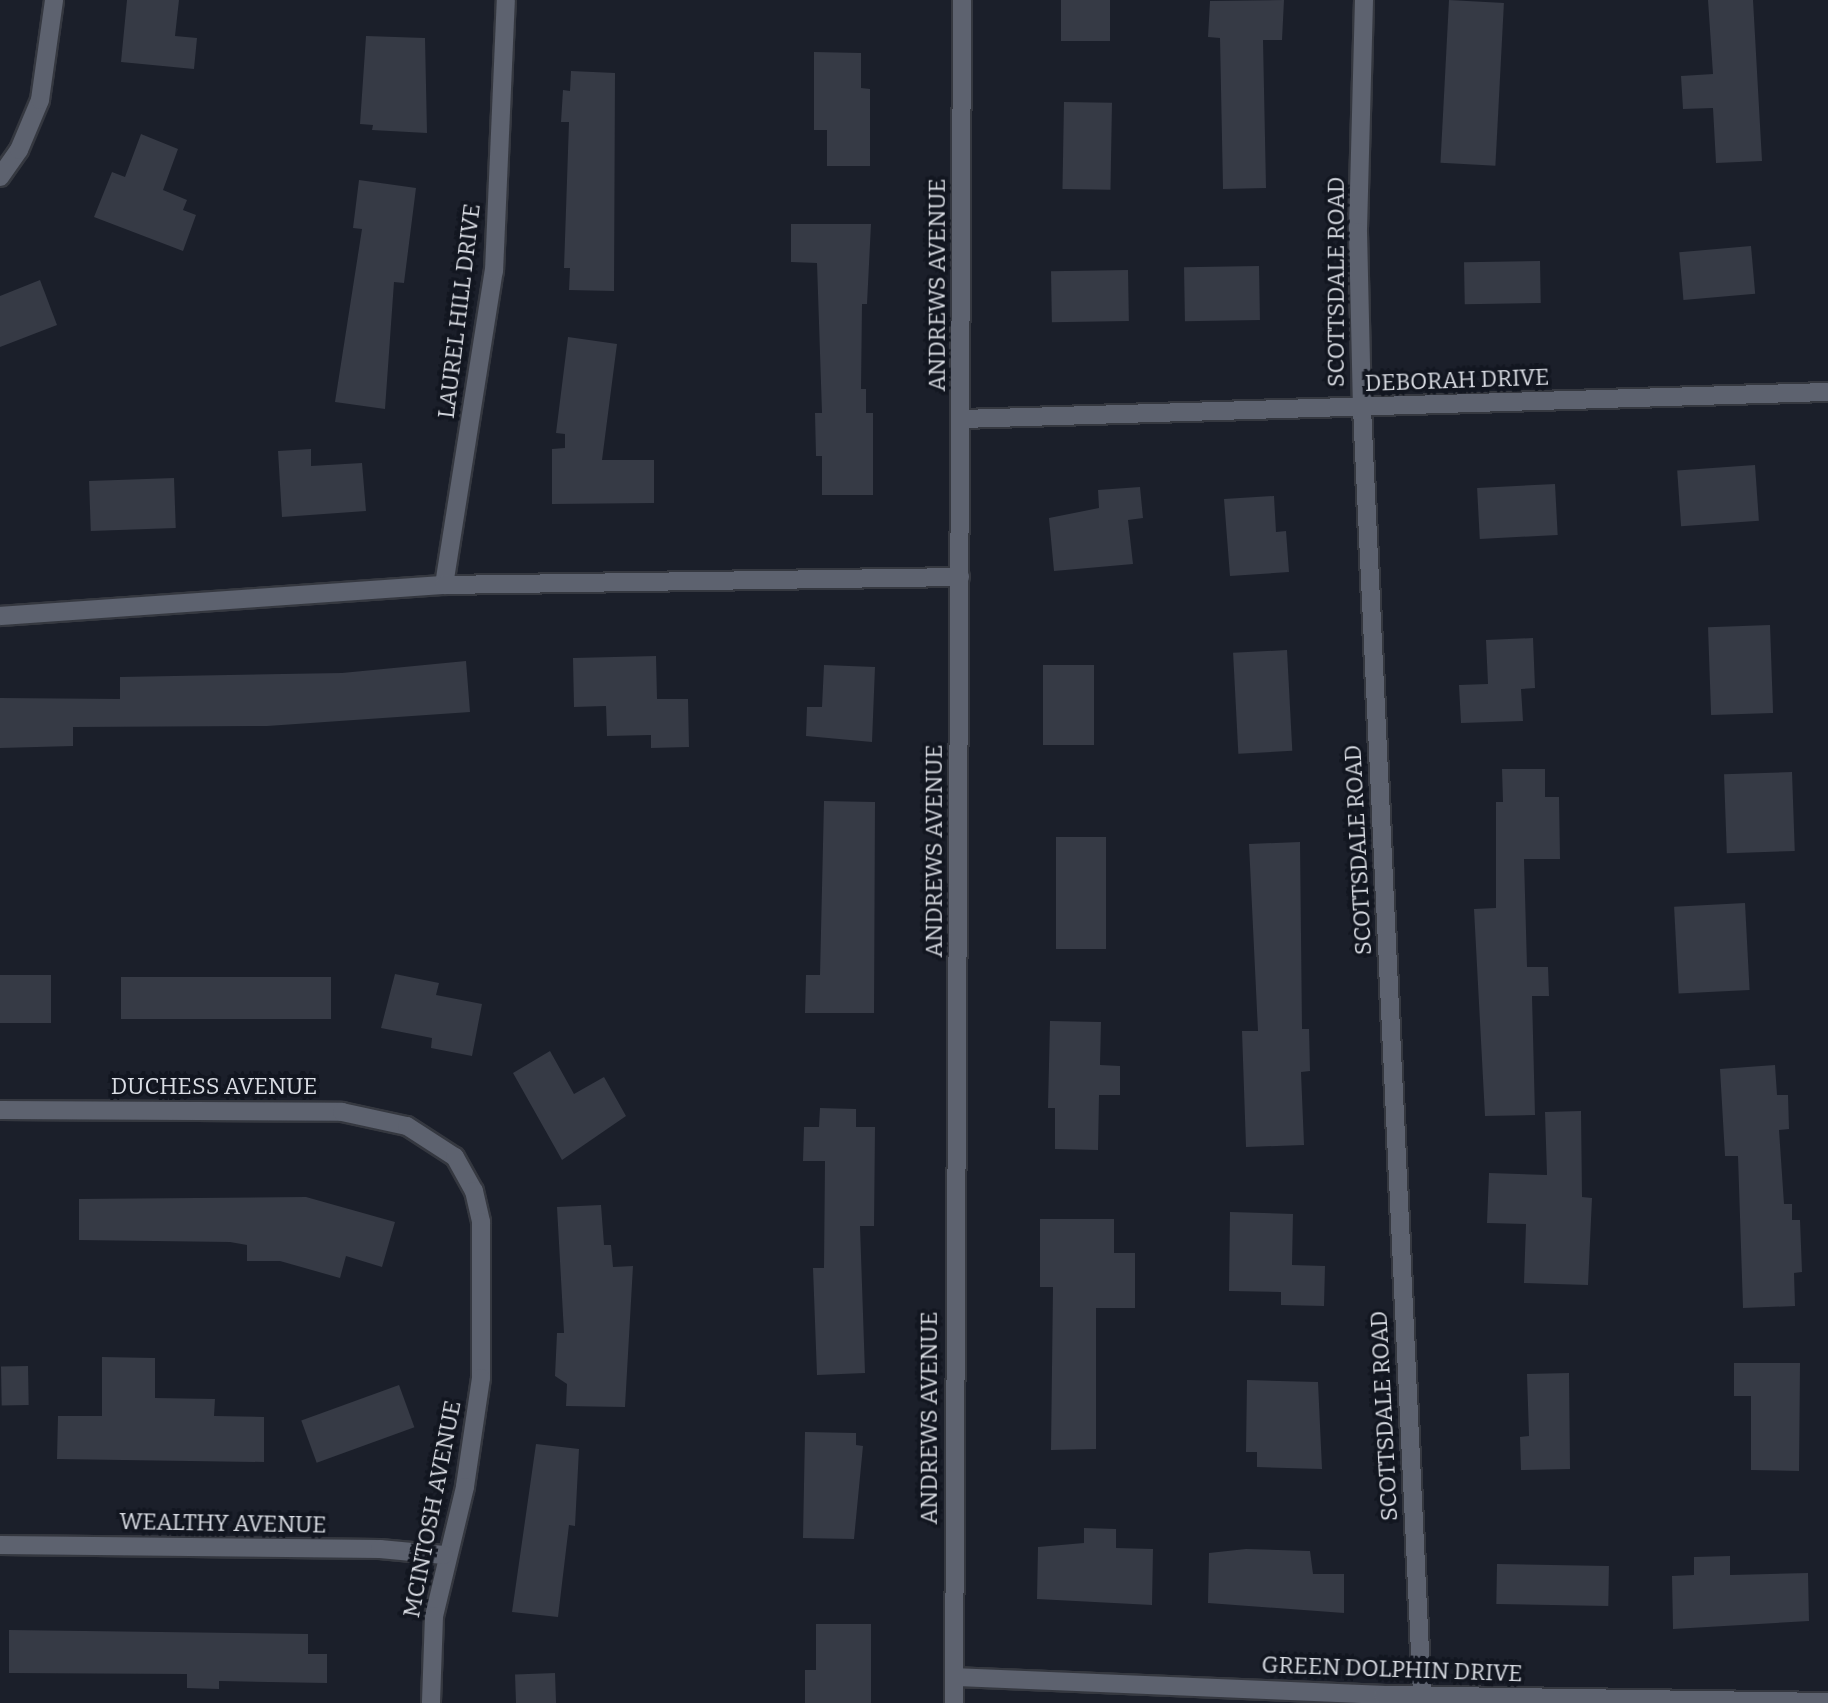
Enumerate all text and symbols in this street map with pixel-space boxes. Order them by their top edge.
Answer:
street label: SCOTTSDALE ROAD [1322,177,1350,387]
street label: ANDREWS AVENUE [923,179,951,391]
street label: LAUREL HILL DRIVE [432,202,486,420]
street label: DEBORAH DRIVE [1364,363,1550,397]
street label: SCOTTSDALE ROAD [1339,744,1377,956]
street label: ANDREWS AVENUE [920,745,948,957]
street label: DUCHESS AVENUE [111,1072,317,1100]
street label: SCOTTSDALE ROAD [1365,1310,1403,1522]
street label: ANDREWS AVENUE [915,1312,943,1524]
street label: MCINTOSH AVENUE [397,1398,467,1620]
street label: WEALTHY AVENUE [119,1507,327,1539]
street label: GREEN DOLPHIN DRIVE [1261,1651,1523,1687]

